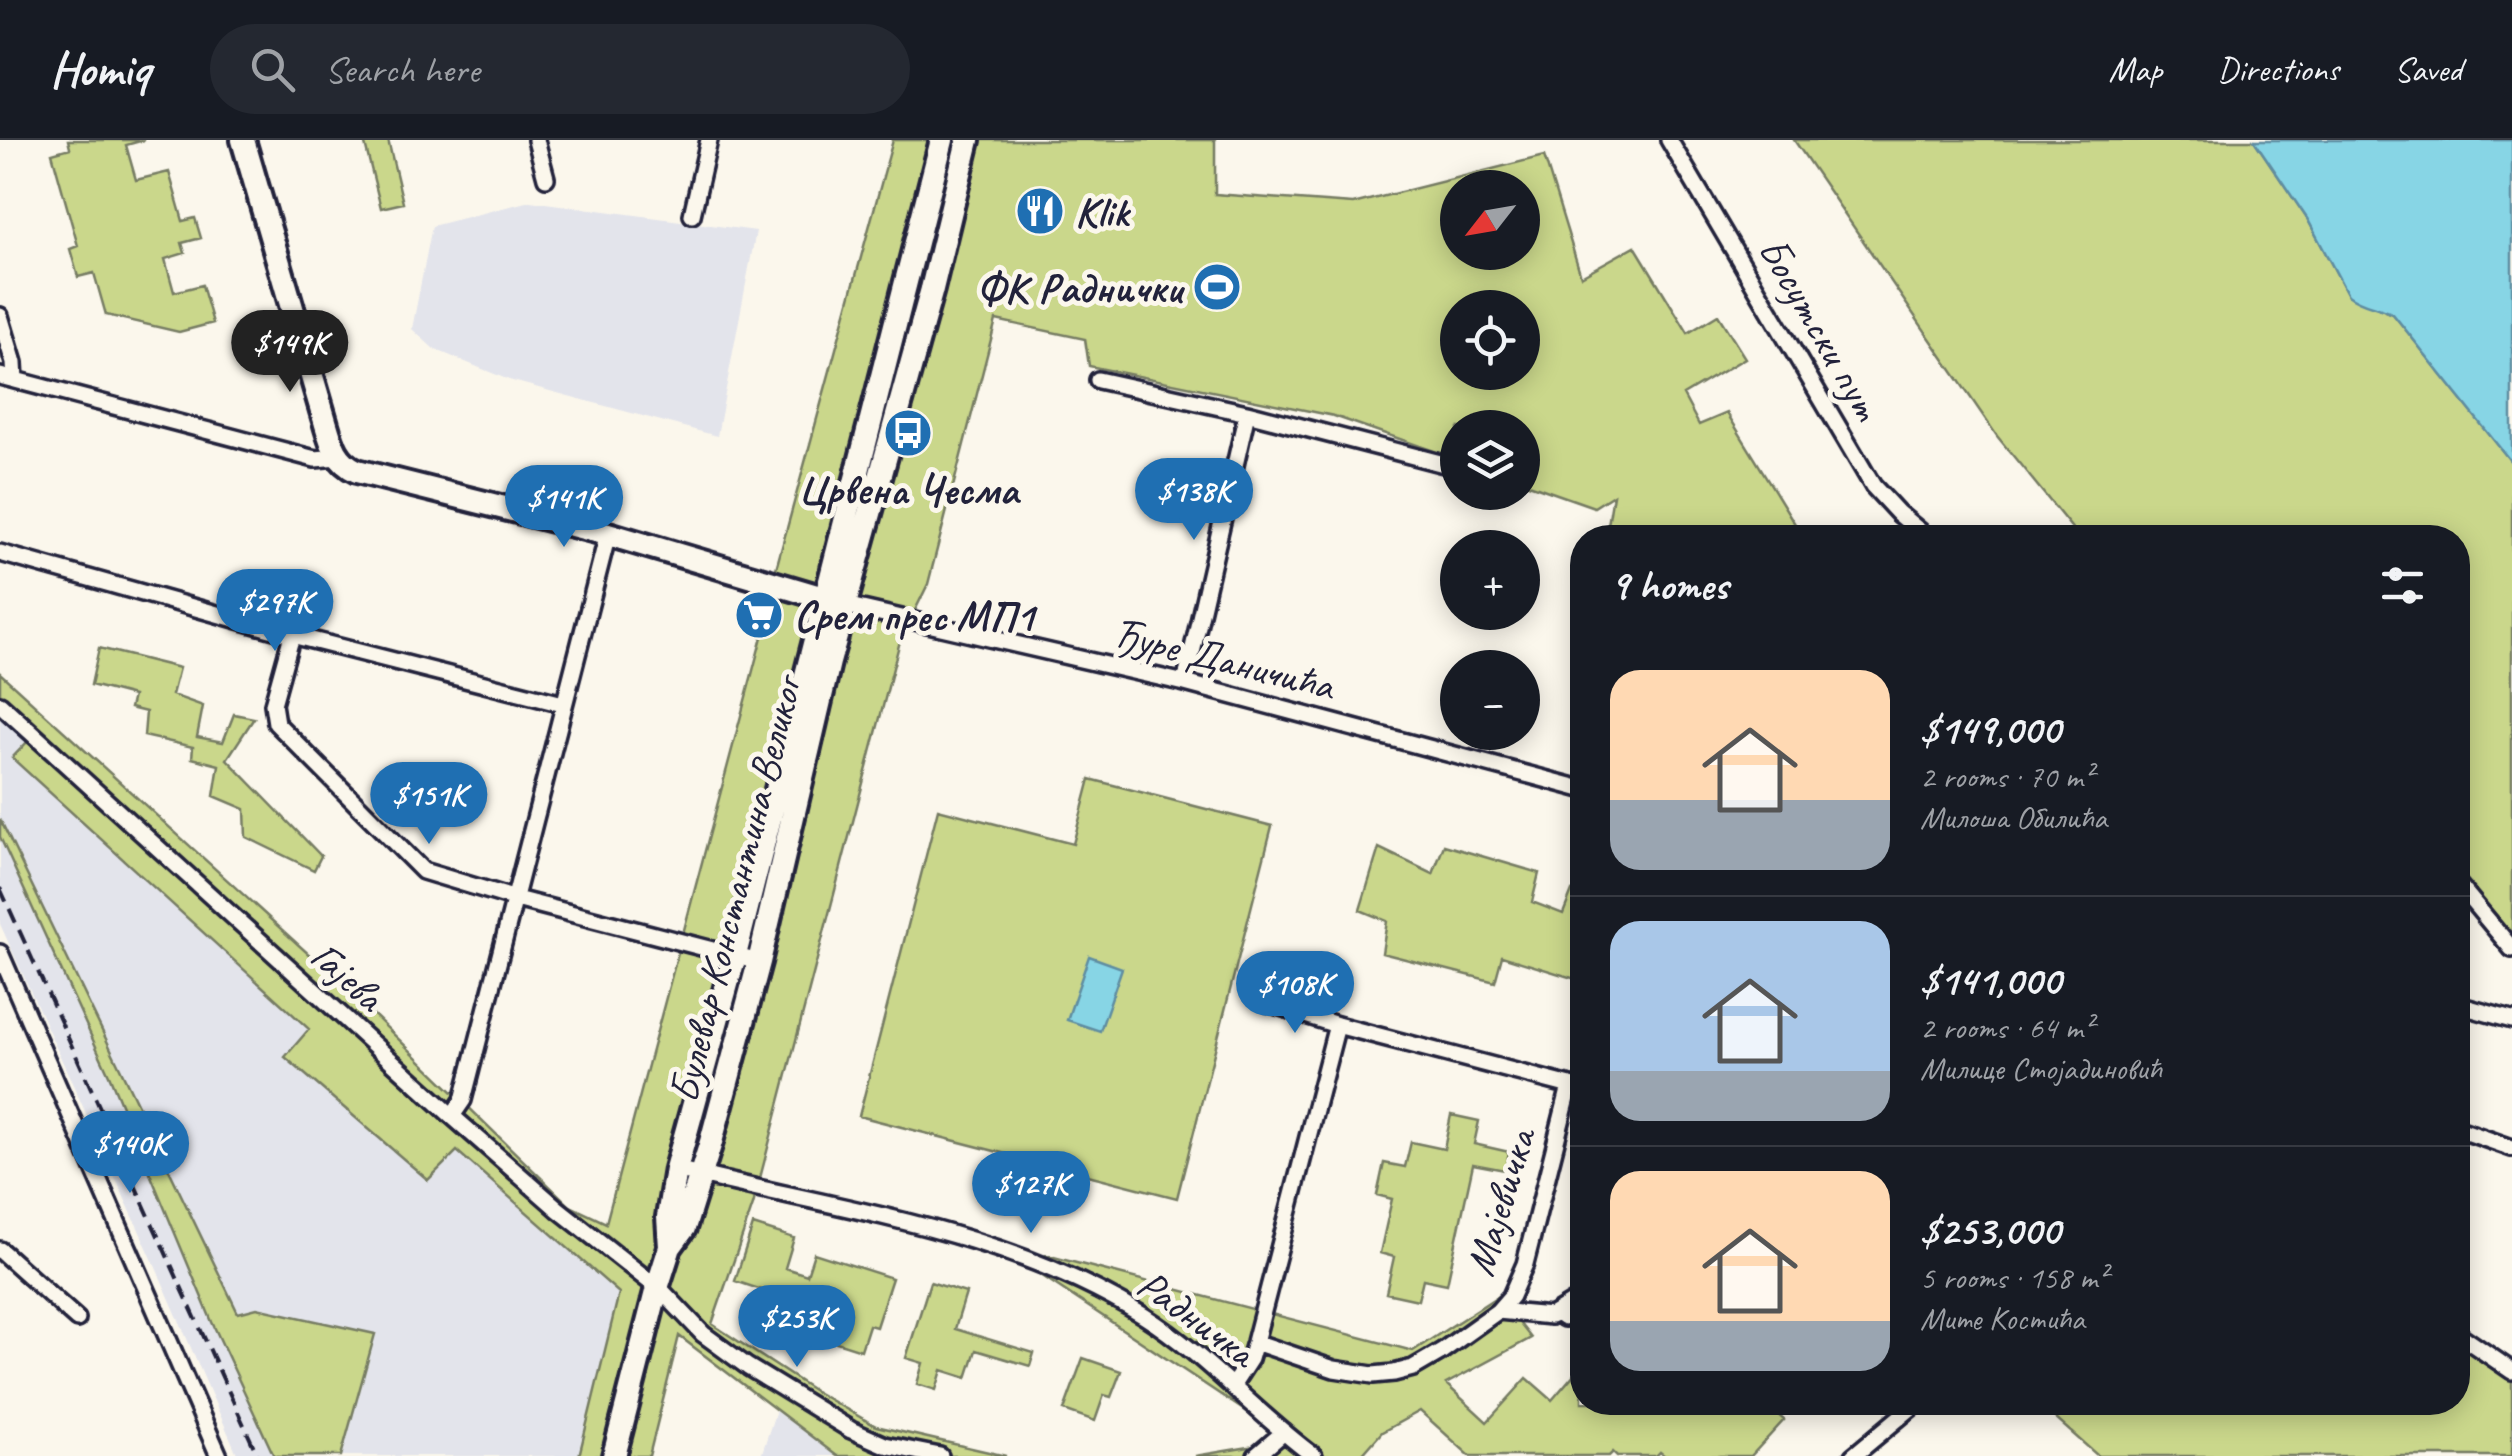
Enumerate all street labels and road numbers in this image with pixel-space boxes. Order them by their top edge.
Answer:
street label: Босутски пут [1746,228,1894,431]
street label: Ђуре Даничића [1106,606,1342,713]
street label: Булевар Константина Великог [657,667,815,1108]
street label: Гајева [299,930,397,1025]
street label: Мајевичка [1453,1119,1549,1282]
street label: Радничка [1127,1258,1268,1381]

